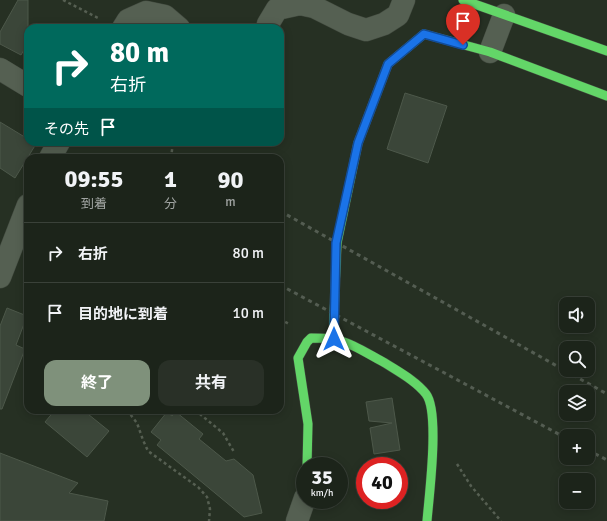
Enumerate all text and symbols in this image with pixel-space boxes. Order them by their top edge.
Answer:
pin [446,4,480,45]
icon: arrive [452,10,474,32]
text: 80 m [110,36,169,70]
icon: right [44,40,96,92]
text: 右折 [110,74,146,96]
icon: arrive [97,116,119,138]
text: その先 [44,120,89,138]
text: 09:55 [65,164,123,194]
text: 1 [164,164,177,194]
text: 90 [218,165,243,195]
text: m [225,194,236,210]
text: 到着 [81,196,107,212]
text: 分 [164,196,177,212]
icon: right [44,242,66,264]
text: 80 m [233,244,264,262]
text: 右折 [78,245,108,263]
map controls [559,297,595,509]
button: sound [559,297,595,333]
icon: arrive [44,302,66,324]
text: 10 m [233,304,264,322]
text: 目的地に到着 [78,305,168,323]
position arrow [313,318,355,360]
button: search [559,341,595,377]
button: 終了 [44,360,150,406]
button: 共有 [158,360,264,406]
button: layers [559,385,595,421]
button: + [559,429,595,465]
speed limit sign: 40 [356,457,408,509]
text: 35 [311,465,333,490]
button: − [559,473,595,509]
text: km/h [311,487,333,499]

